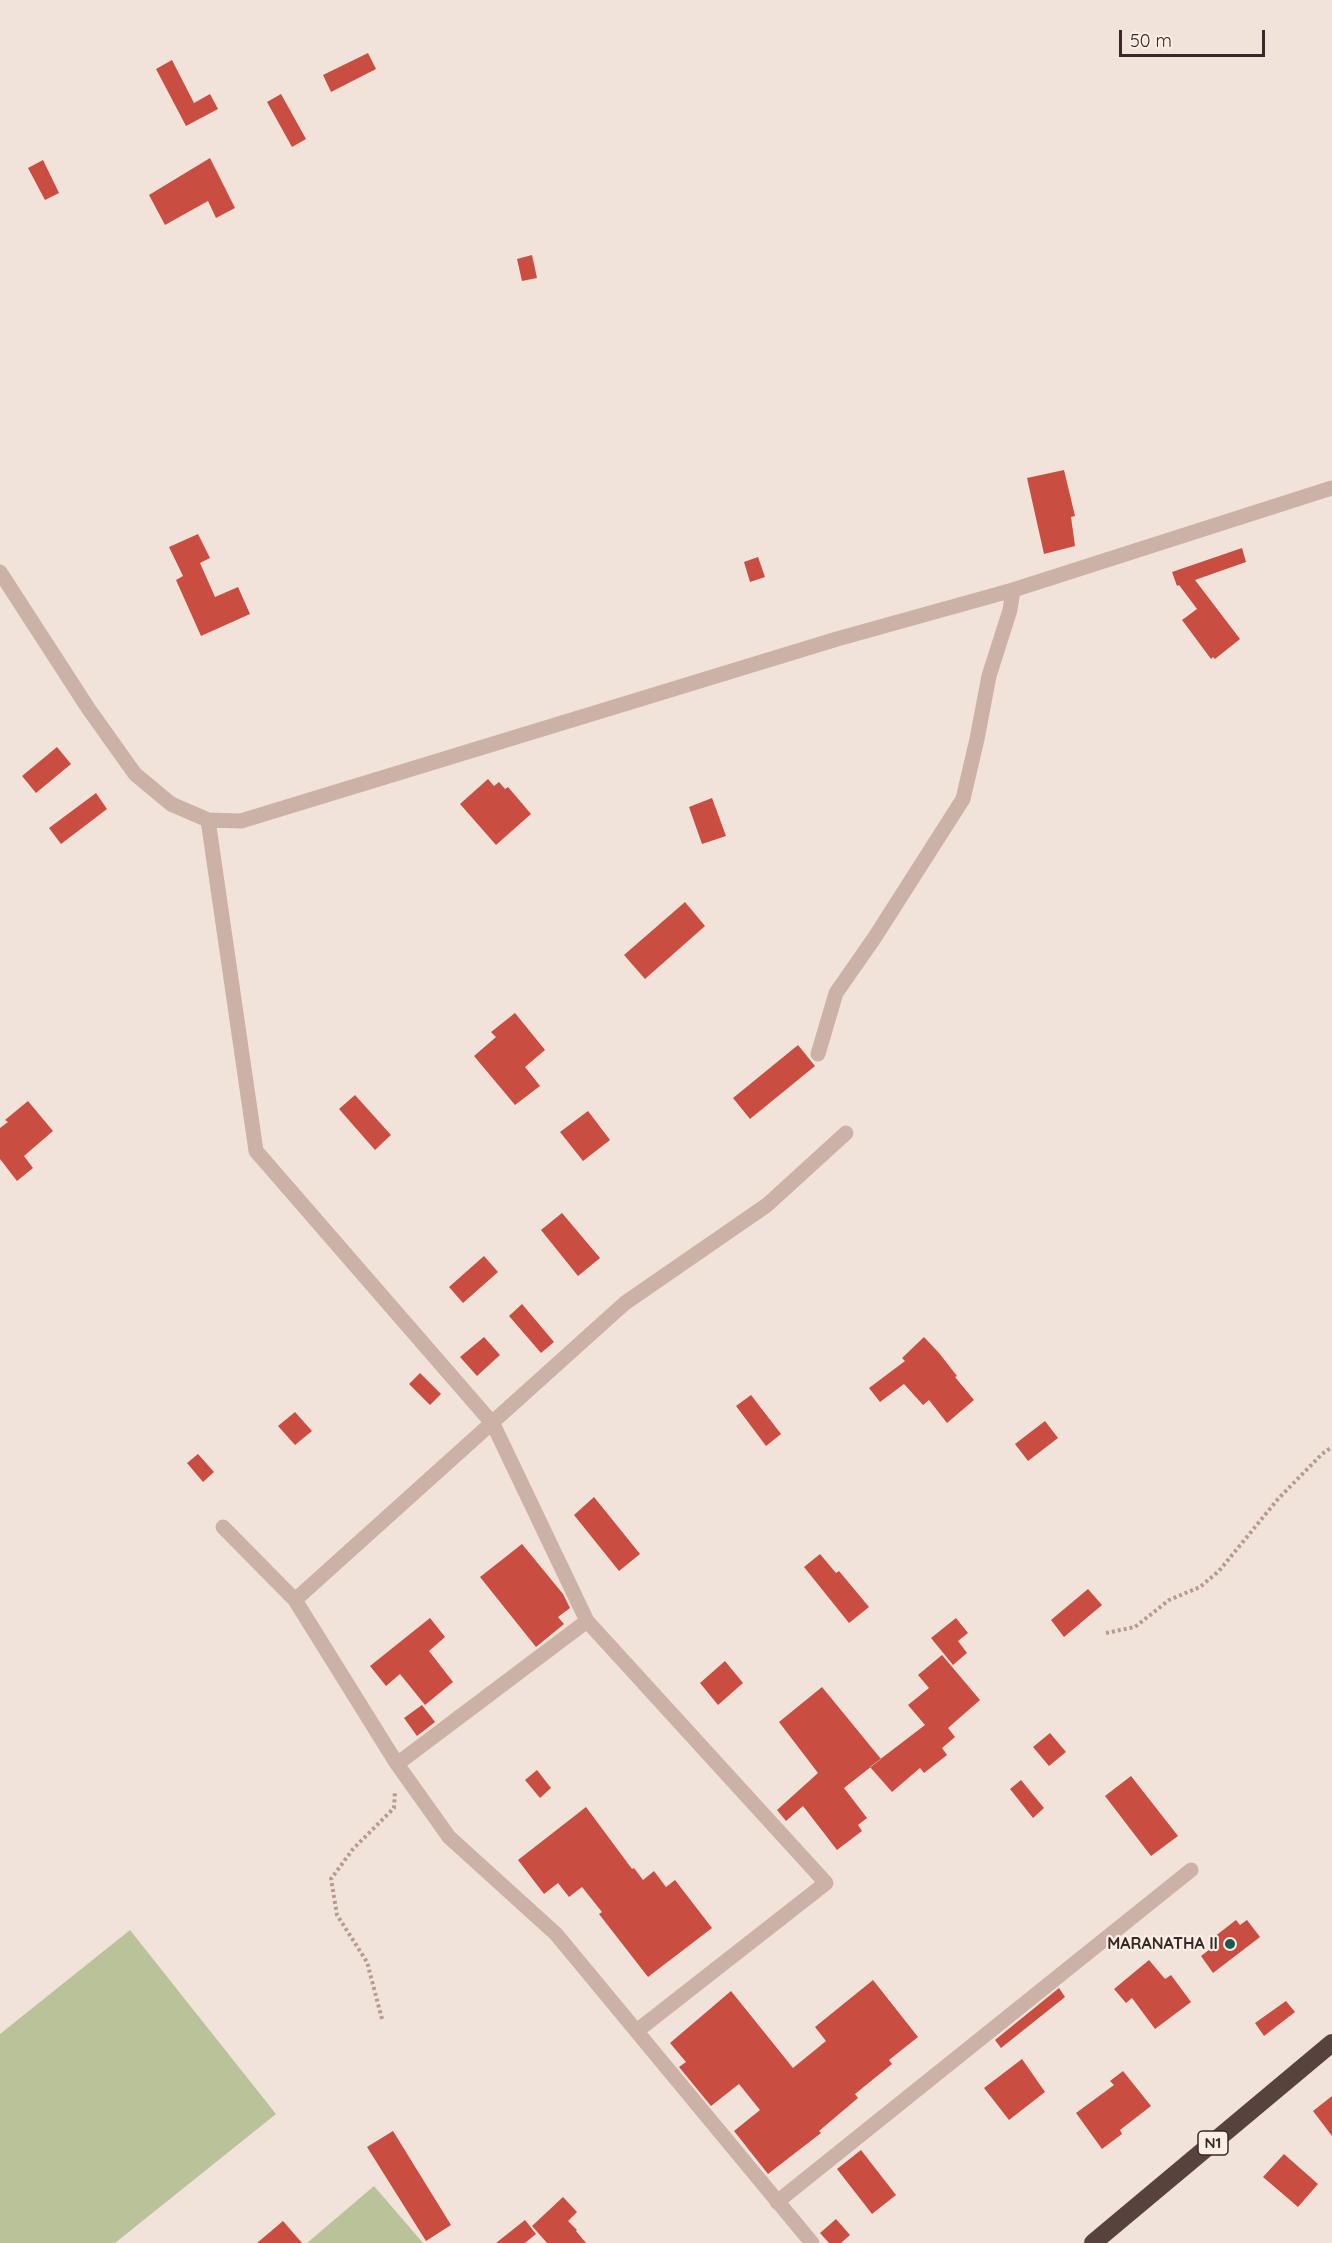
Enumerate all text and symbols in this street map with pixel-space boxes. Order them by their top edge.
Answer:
scale bar [1122,18,1268,56]
text: 50 m [1130,29,1172,52]
place label: MARANATHA II [1107,1934,1218,1954]
marker: MARANATHA II [1223,1937,1237,1951]
road number: N1 [1198,2131,1228,2155]

